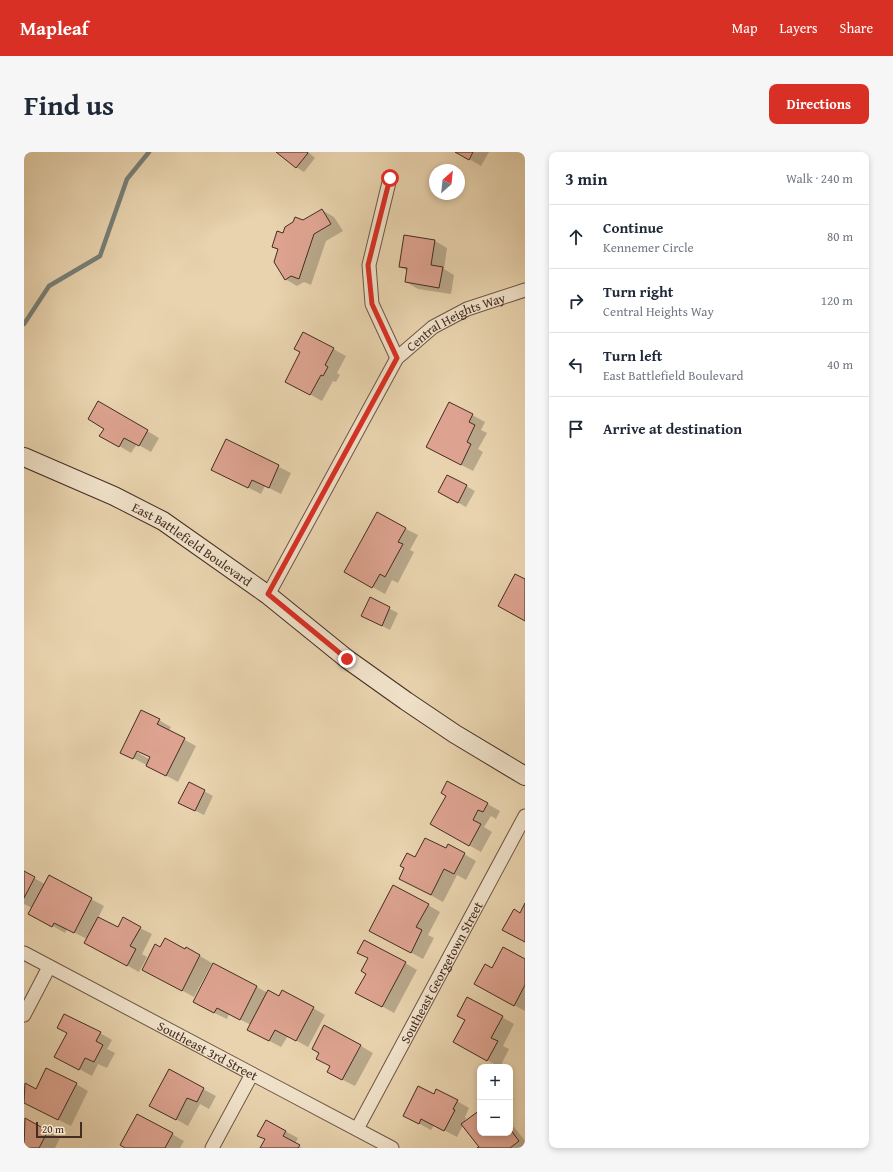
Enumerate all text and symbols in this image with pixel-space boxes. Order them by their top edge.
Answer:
text: Mapleaf [20,14,89,42]
text: Map [732,18,758,38]
text: Layers [780,18,818,38]
text: Share [840,18,873,38]
text: Find us [24,84,114,125]
button: Directions [769,84,869,124]
north arrow [429,164,465,200]
text: 3 min [565,166,607,191]
route start [381,169,399,187]
text: Walk · 240 m [786,169,853,188]
text: Continue [603,217,664,238]
icon: ahead [565,226,587,248]
text: 80 m [827,227,853,246]
text: Kennemer Circle [603,238,694,257]
text: Turn right [603,281,674,302]
street label: Central Heights Way [402,287,508,356]
icon: right [565,290,587,312]
text: 120 m [821,291,853,310]
text: Central Heights Way [603,302,714,321]
text: Turn left [603,345,662,366]
icon: left [565,354,587,376]
text: 40 m [827,355,853,374]
text: East Battlefield Boulevard [603,366,743,385]
icon: arrive [565,418,587,440]
text: Arrive at destination [603,418,742,439]
street label: East Battlefield Boulevard [129,497,256,591]
route end [338,650,356,668]
street label: Southeast Georgetown Street [395,897,487,1047]
street label: Southeast 3rd Street [154,1016,262,1085]
map controls [477,1064,513,1136]
button: + [477,1064,513,1100]
button: − [477,1100,513,1136]
scale bar [36,1120,82,1139]
text: 20 m [42,1121,64,1137]

